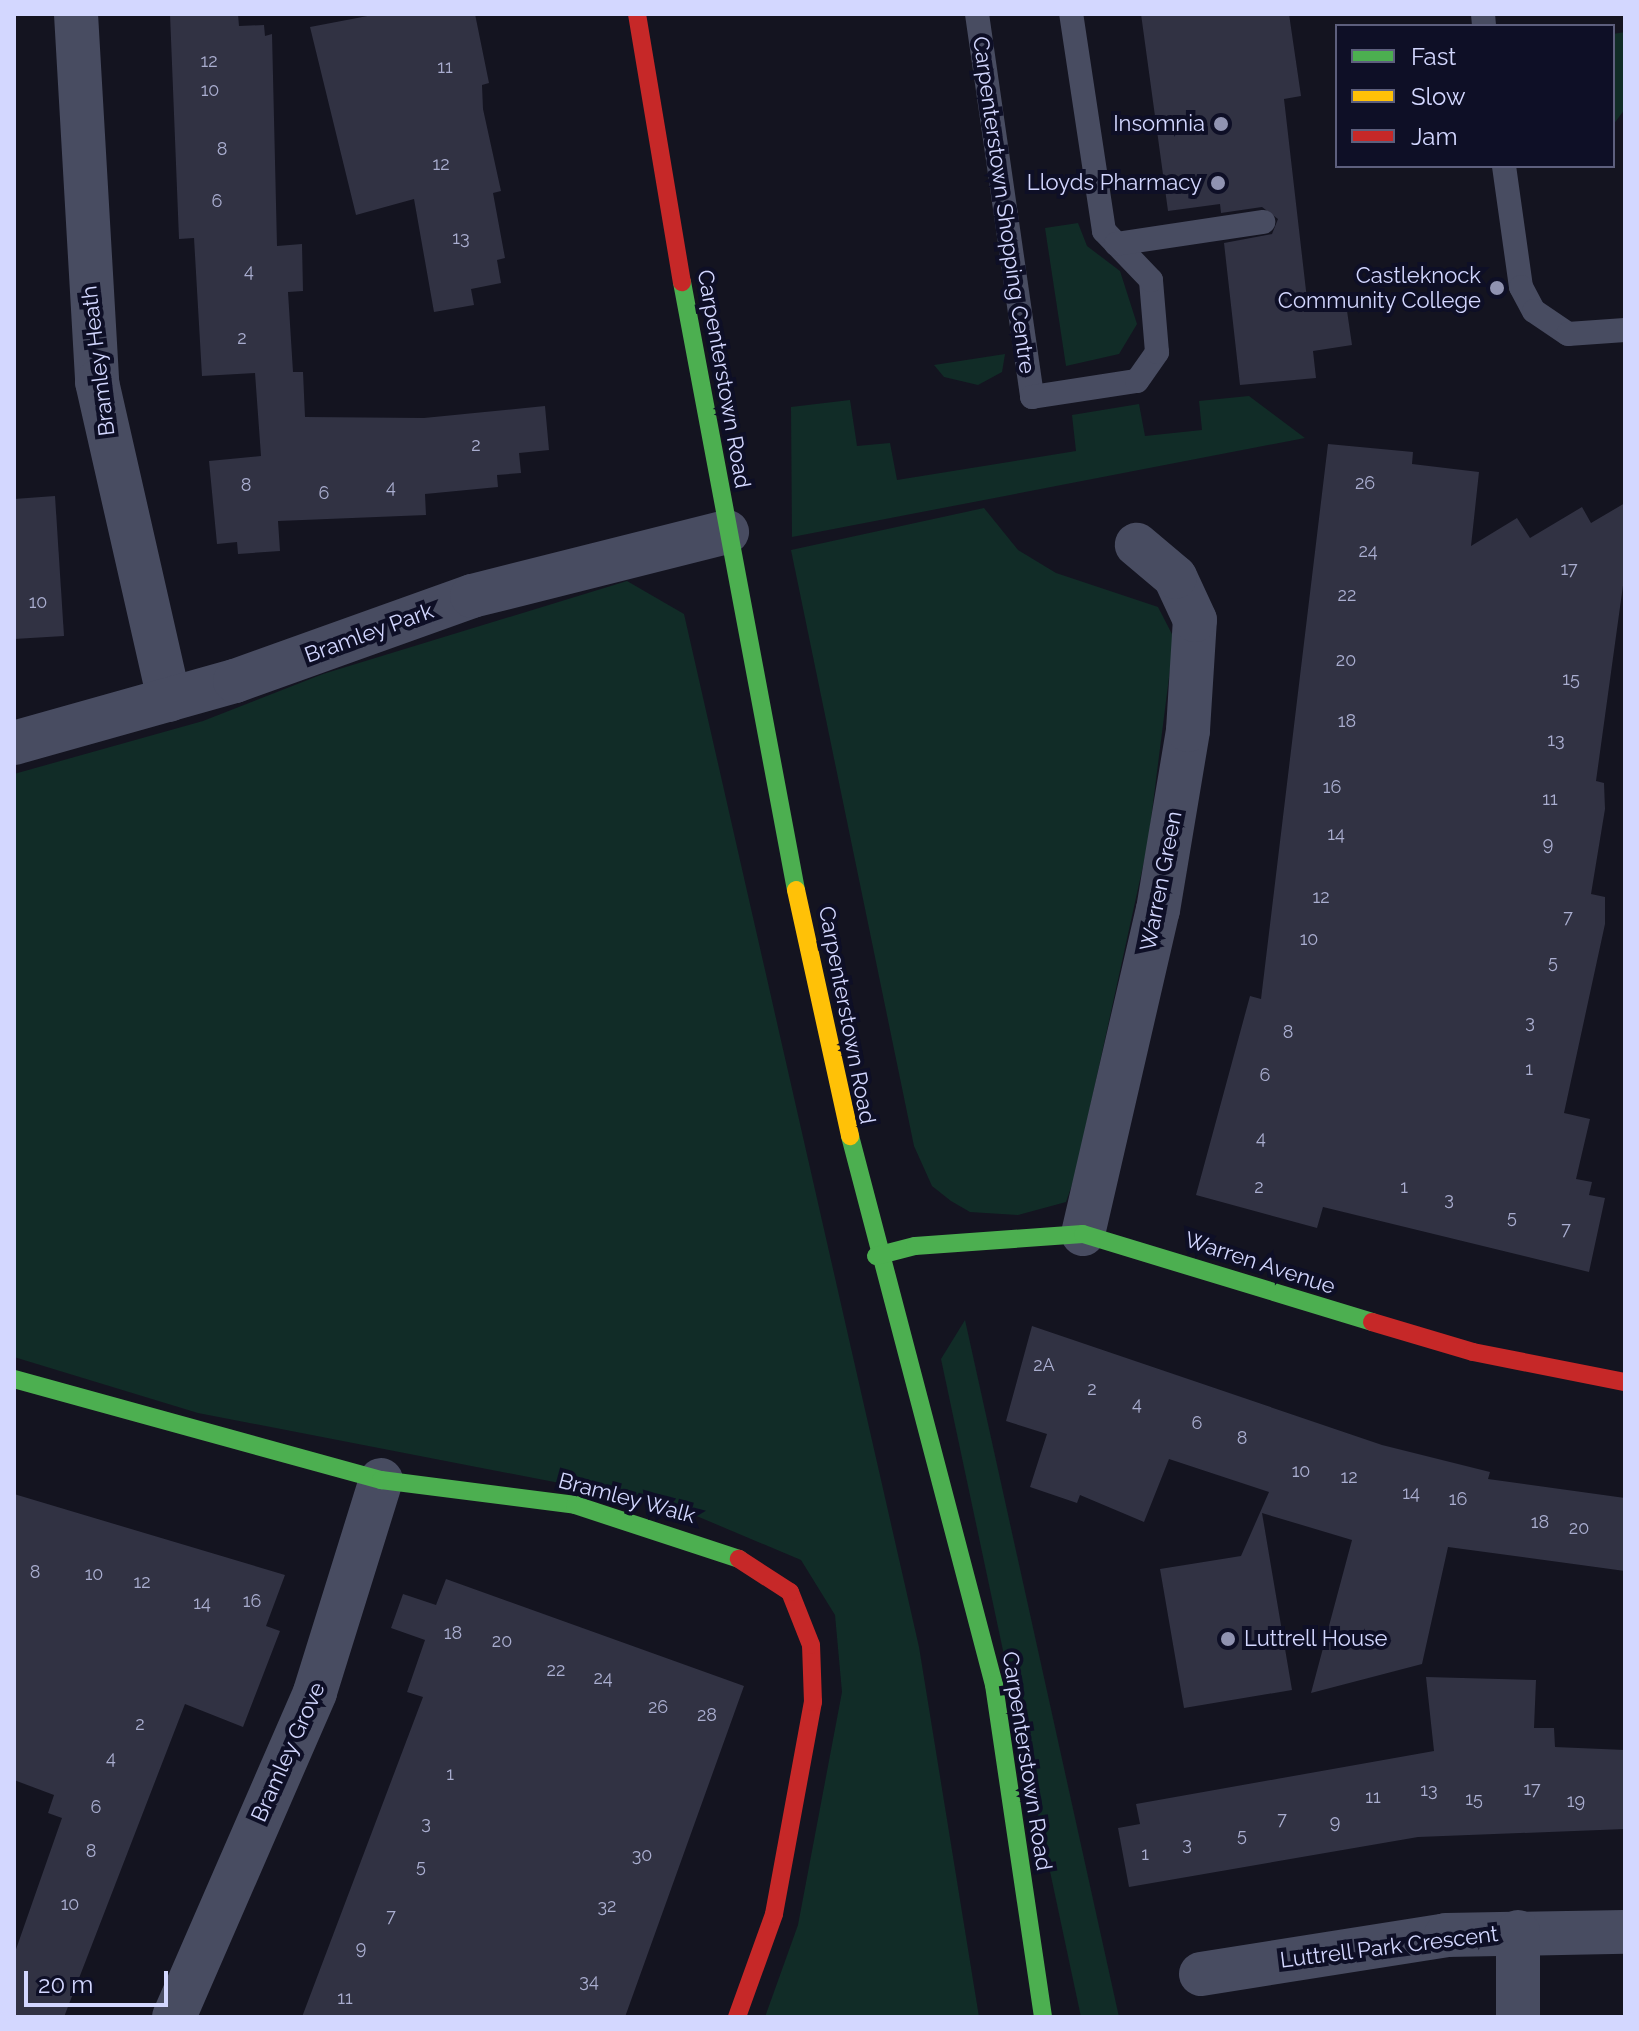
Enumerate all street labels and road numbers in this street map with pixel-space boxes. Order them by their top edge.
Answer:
street label: Carpenterstown Shopping Centre [967,35,1041,375]
street label: Carpenterstown Road [692,268,756,490]
street label: Bramley Heath [76,284,120,438]
street label: Bramley Park [301,597,437,669]
street label: Warren Green [1134,809,1188,953]
street label: Carpenterstown Road [813,904,881,1126]
street label: Warren Avenue [1181,1226,1339,1300]
street label: Bramley Walk [555,1467,699,1529]
street label: Carpenterstown Road [997,1650,1057,1872]
street label: Bramley Grove [245,1678,331,1826]
street label: Luttrell Park Crescent [1278,1920,1500,1974]

